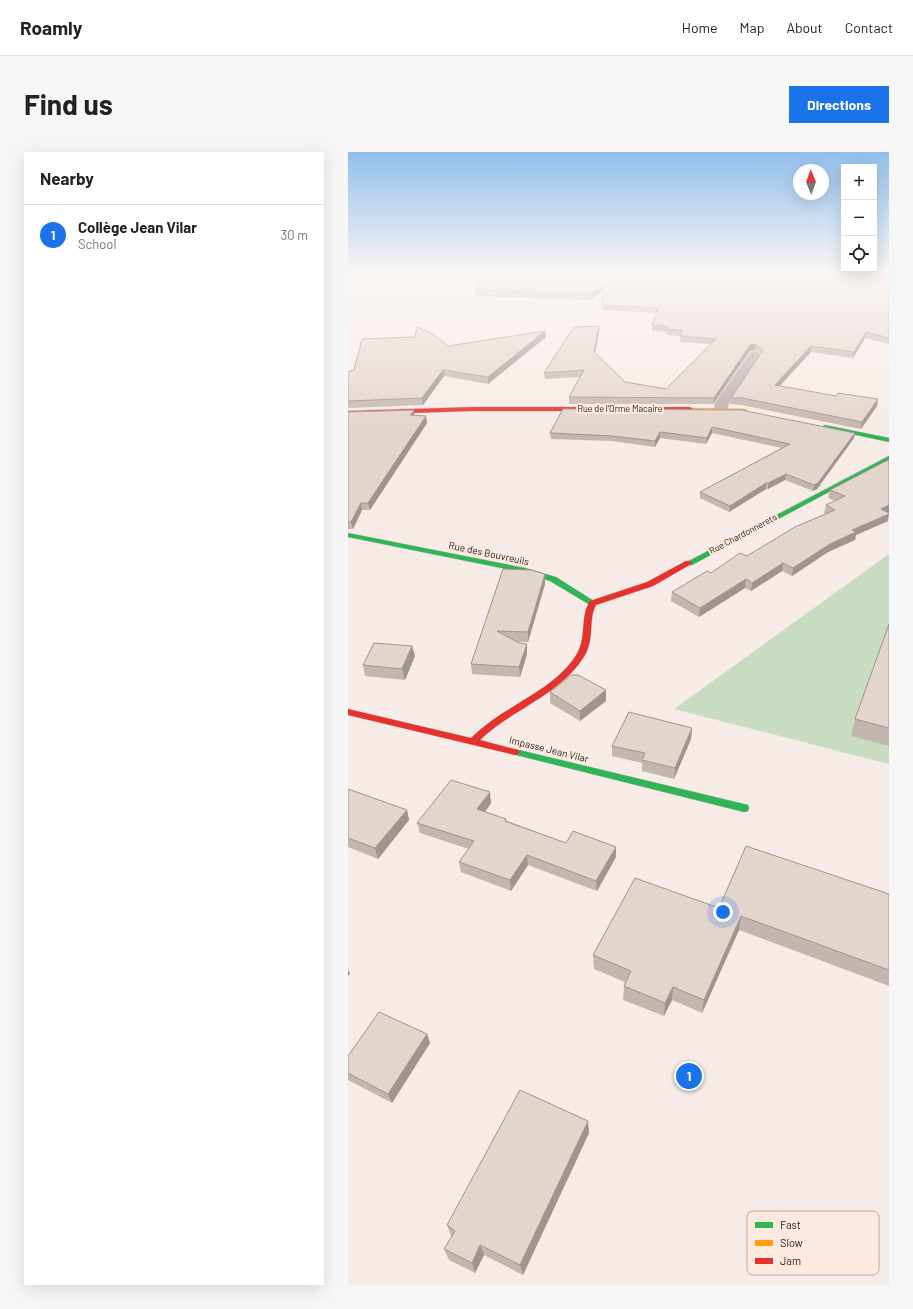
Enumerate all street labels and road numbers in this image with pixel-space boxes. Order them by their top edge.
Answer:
street label: Rue de l'Orme Macaire [577,403,663,414]
street label: Rue Chardonnerets [707,511,778,556]
street label: Rue des Bouvreuils [448,539,531,567]
street label: Impasse Jean Vilar [508,733,590,765]

